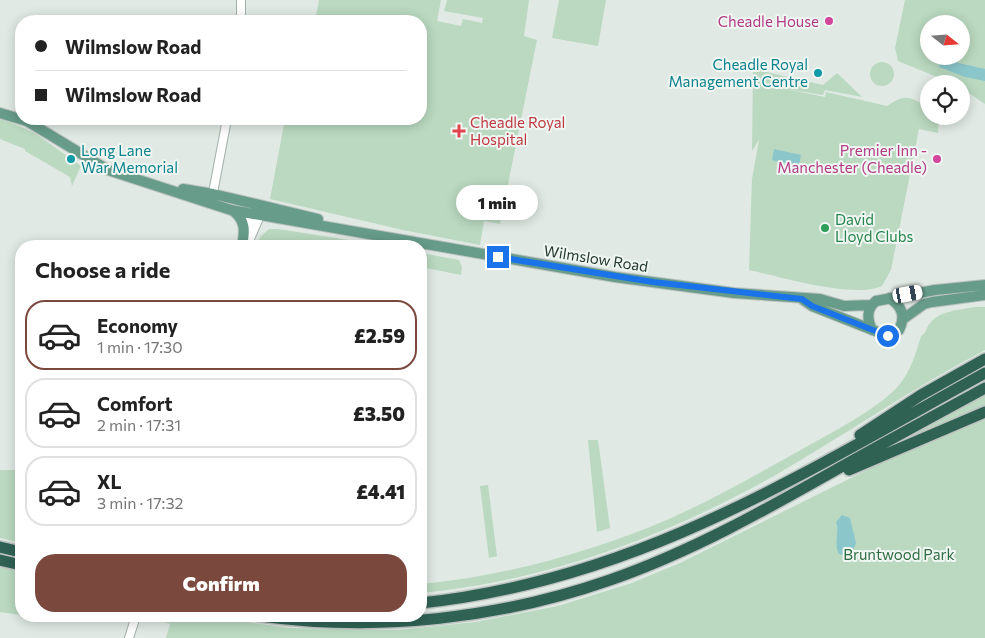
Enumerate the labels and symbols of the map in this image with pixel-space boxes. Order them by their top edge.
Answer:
place label: Cheadle House [718,12,819,30]
marker: Cheadle House [823,15,835,27]
north arrow [920,15,970,65]
place label: Cheadle Royal Management Centre [668,55,808,90]
marker: Cheadle Royal Management Centre [812,67,824,79]
place label: Cheadle Royal Hospital [470,113,565,148]
marker: Cheadle Royal Hospital [452,124,466,138]
place label: Long Lane War Memorial [81,141,178,176]
place label: Premier Inn - Manchester (Cheadle) [777,141,927,176]
marker: Long Lane War Memorial [65,153,77,165]
marker: Premier Inn - Manchester (Cheadle) [931,153,943,165]
callout: 1 min [457,184,539,220]
place label: David Lloyd Clubs [835,210,913,245]
marker: David Lloyd Clubs [819,222,831,234]
street label: Wilmslow Road [543,241,649,275]
route end [487,246,509,268]
car [891,284,924,304]
route start [877,325,899,347]
park label: Bruntwood Park [843,545,955,563]

